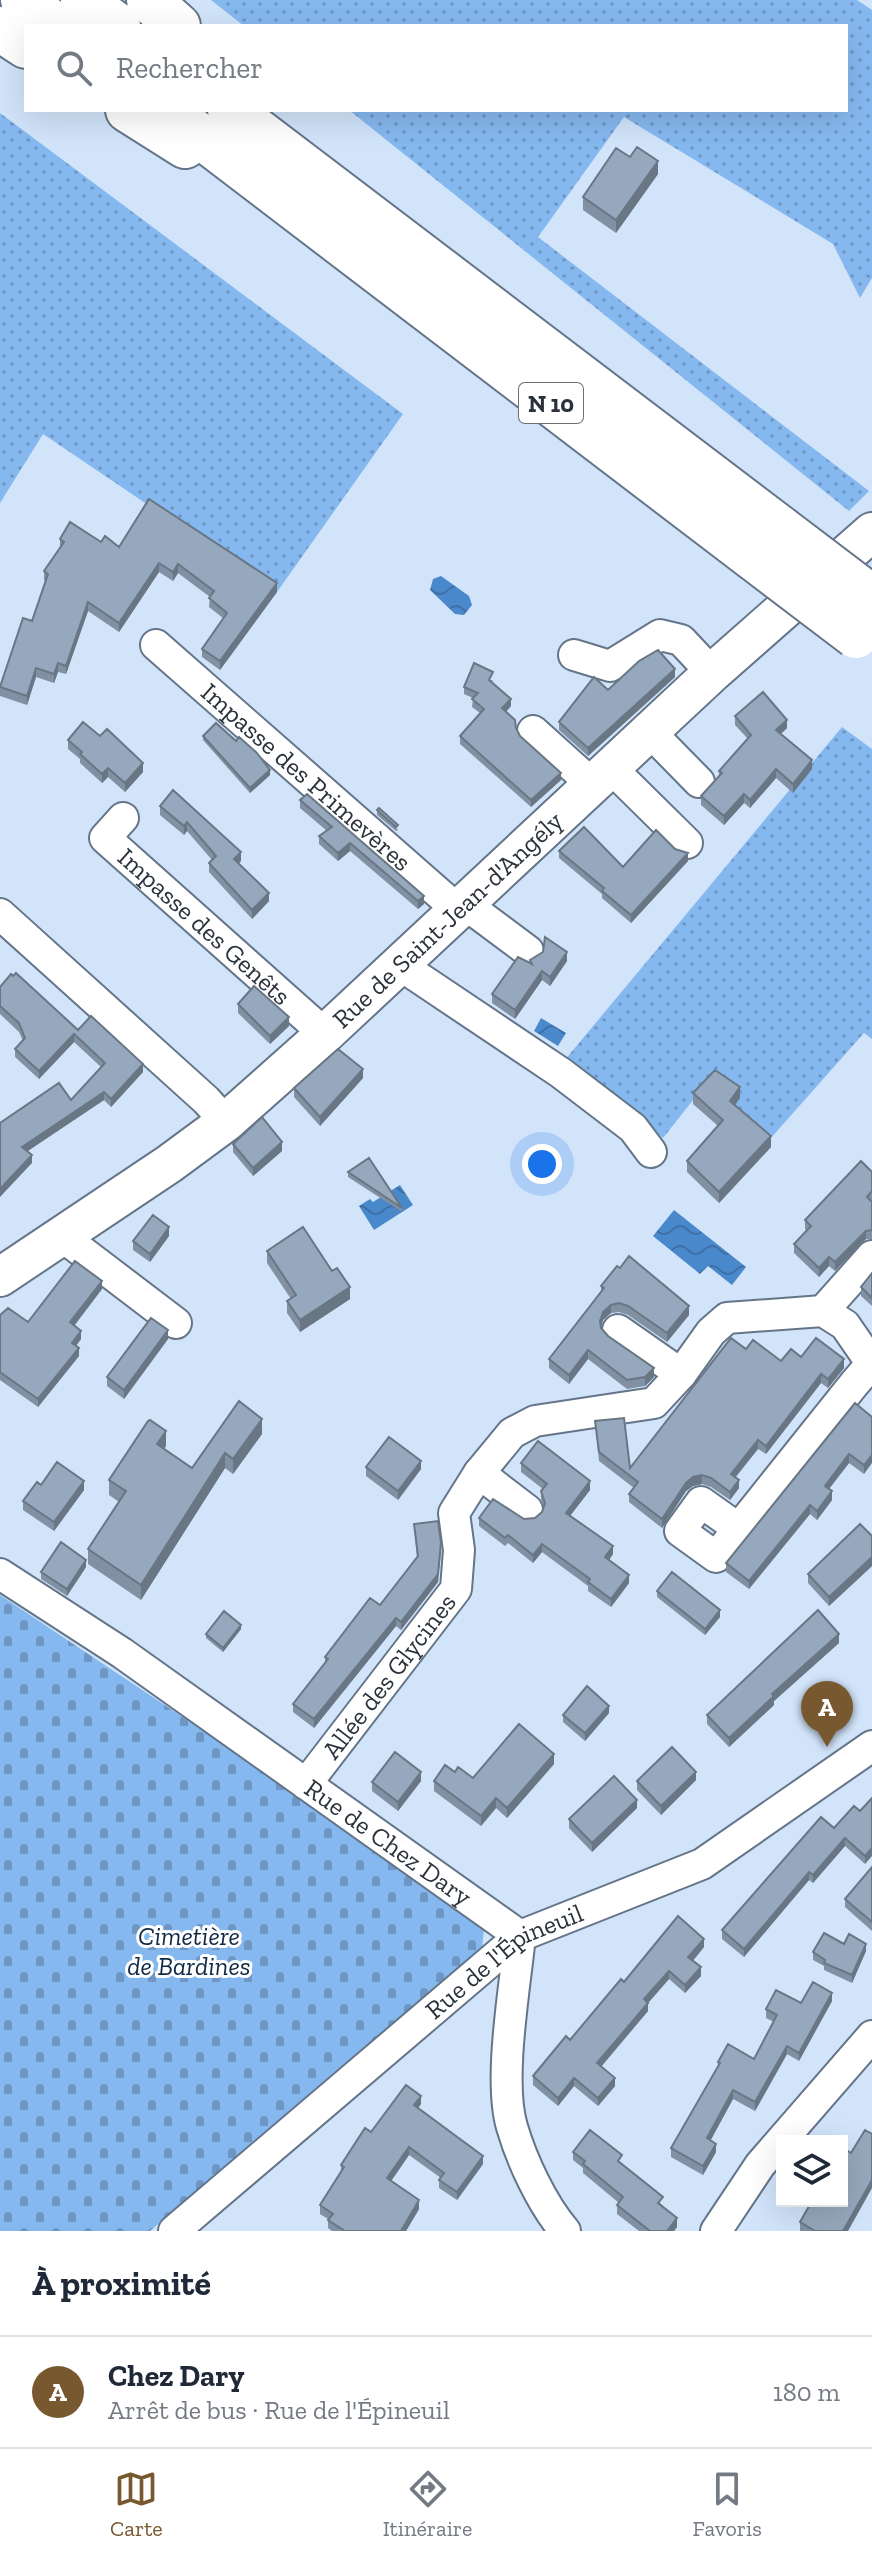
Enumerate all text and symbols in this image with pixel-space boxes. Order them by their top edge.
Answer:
search box [24,24,848,112]
icon: search [52,46,96,90]
text: Rechercher [116,50,263,86]
road number: N 10 [519,383,583,423]
street label: Impasse des Primevères [195,676,418,878]
street label: Rue de Saint-Jean-d'Angély [326,804,570,1035]
street label: Impasse des Genêts [111,841,297,1012]
your location [522,1144,562,1184]
street label: Allée des Glycines [315,1587,463,1765]
pin: A [801,1681,853,1747]
street label: Rue de Chez Dary [298,1772,479,1913]
street label: Rue de l'Épineuil [419,1897,587,2026]
park label: Cimetière de Bardines [127,1920,251,1982]
map controls [776,2135,848,2207]
button: layers [776,2135,848,2207]
text: À proximité [32,2263,211,2304]
text: Chez Dary [108,2358,244,2394]
text: A [49,2376,67,2408]
text: 180 m [773,2376,840,2408]
text: Arrêt de bus · Rue de l'Épineuil [108,2394,450,2426]
tab: Carte [110,2467,163,2542]
tab: Itinéraire [383,2467,472,2542]
tab: Favoris [693,2467,762,2542]

